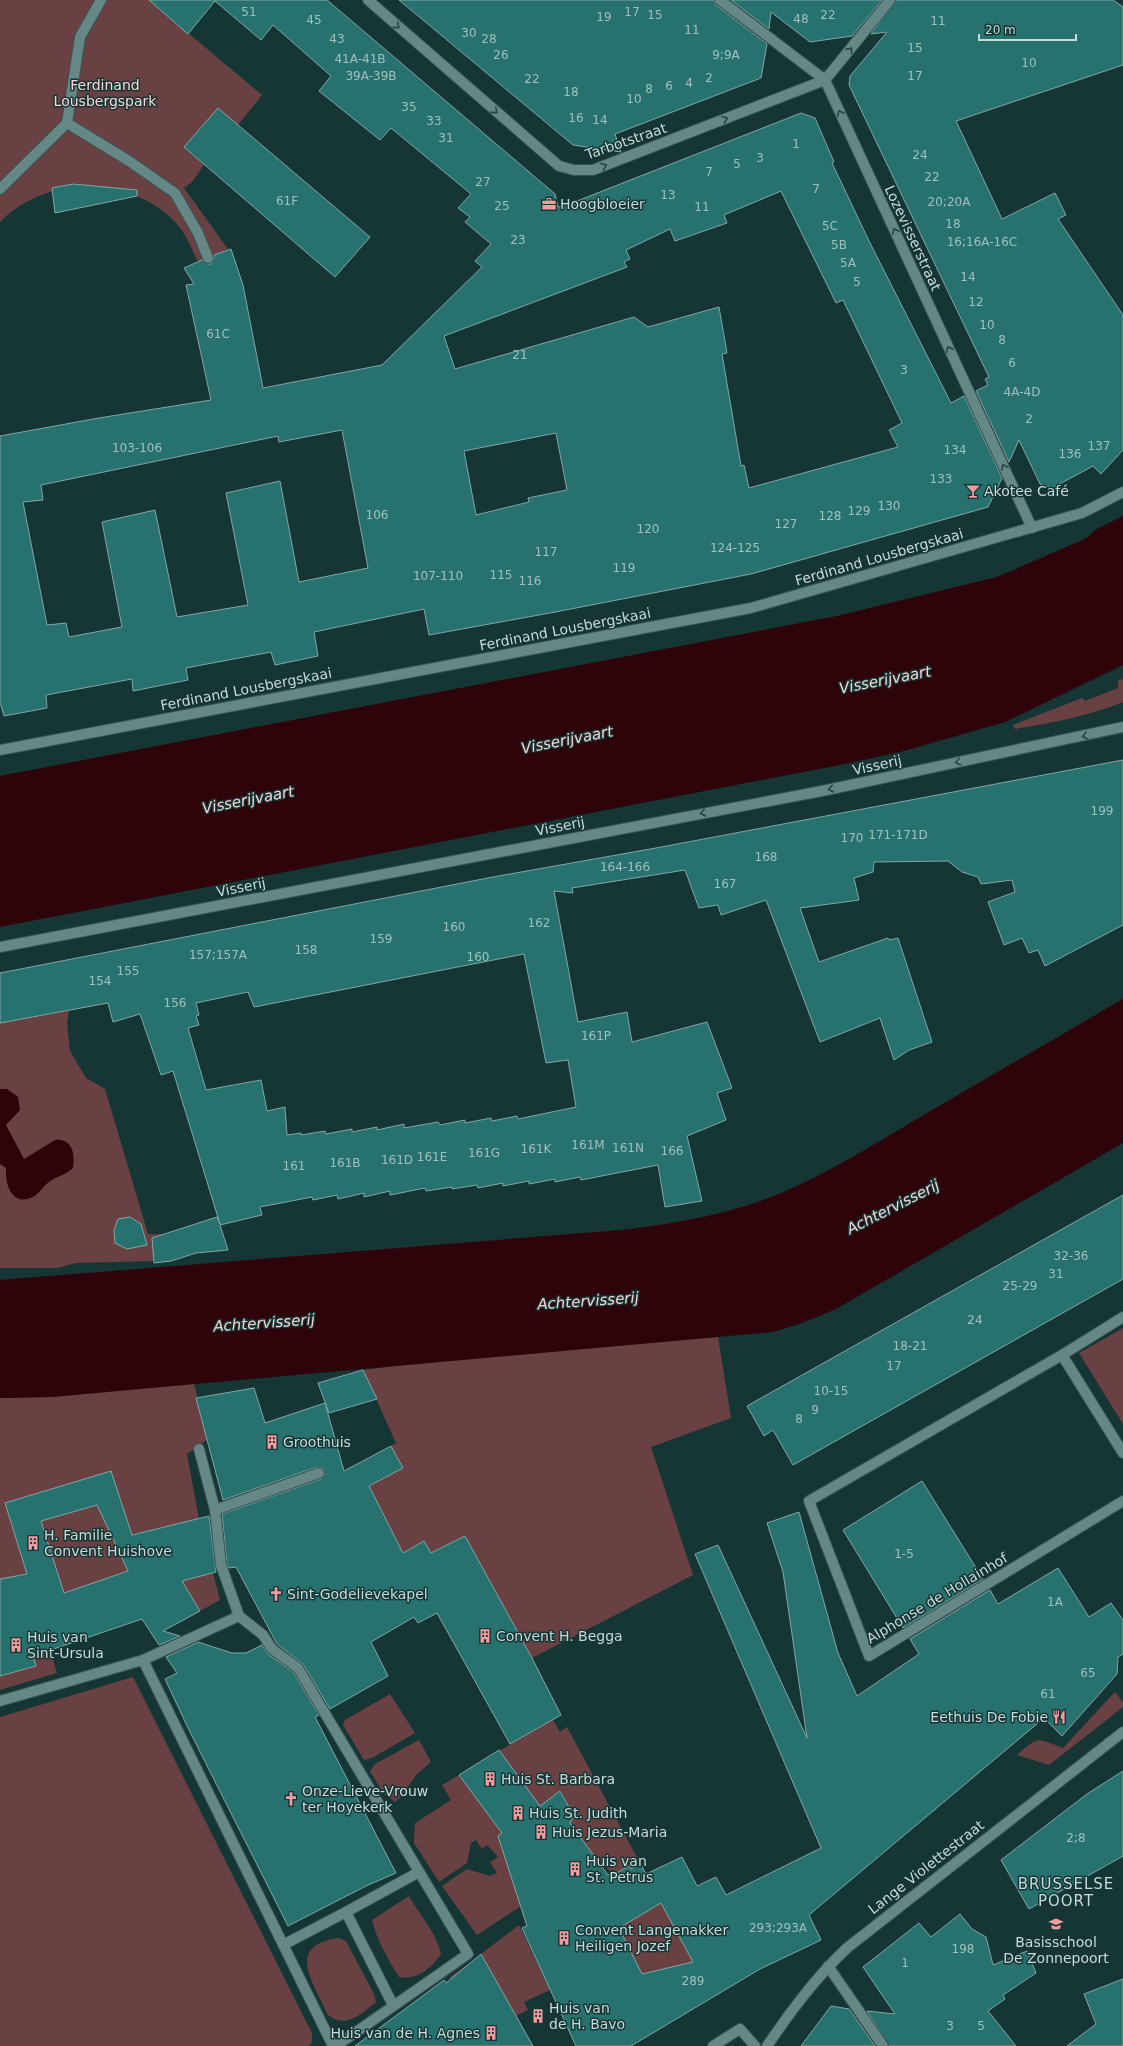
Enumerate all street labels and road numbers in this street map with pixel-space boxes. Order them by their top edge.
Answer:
street label: Tarbotstraat [582,119,669,163]
street label: Lozevisserstraat [882,183,945,294]
street label: Ferdinand Lousbergskaai [793,525,965,589]
street label: Ferdinand Lousbergskaai [478,605,652,653]
street label: Ferdinand Lousbergskaai [159,665,333,713]
street label: Visserij [851,752,903,778]
street label: Visserij [534,813,586,839]
street label: Visserij [215,874,267,900]
street label: Alphonse de Hollainhof [864,1549,1011,1646]
street label: Lange Violettestraat [865,1817,987,1917]

